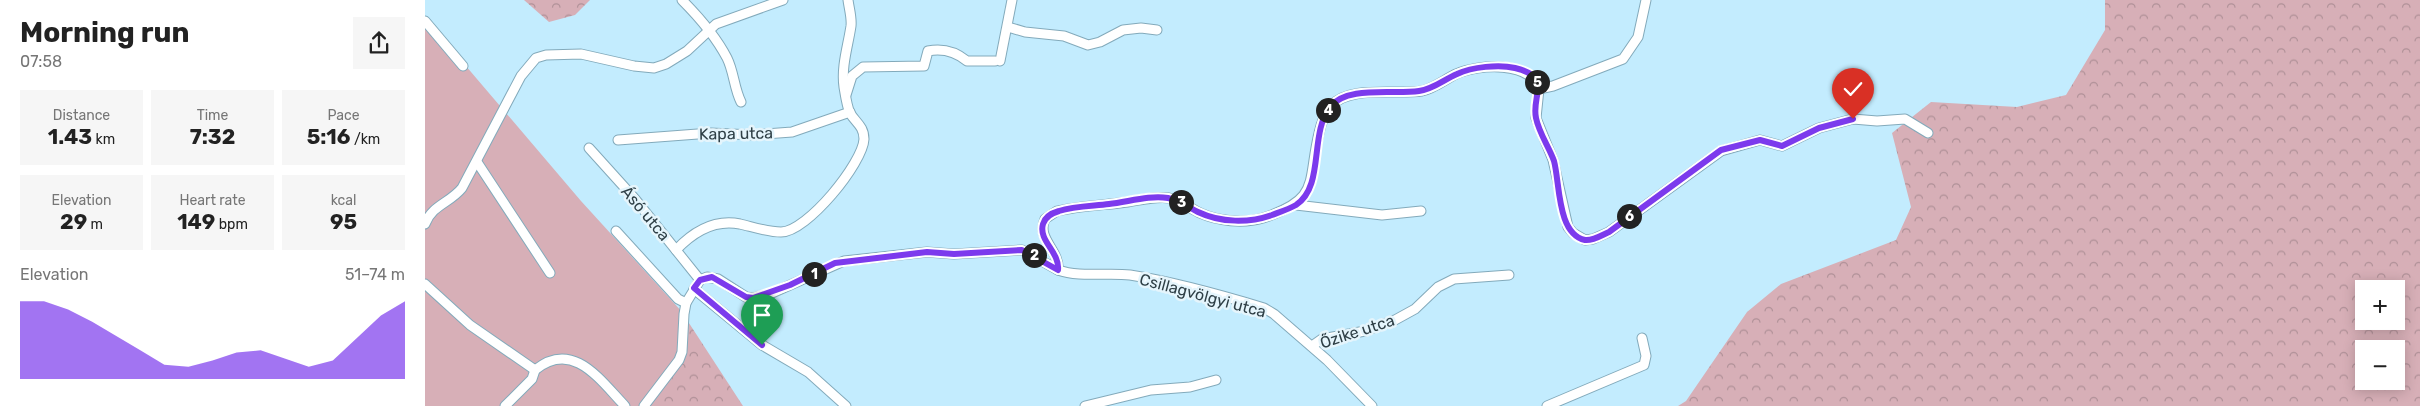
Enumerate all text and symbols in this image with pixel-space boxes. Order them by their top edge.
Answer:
text: Morning run [20,16,189,49]
button: share [353,17,405,69]
text: 07:58 [20,52,62,71]
pin [1832,68,1874,119]
pin: 5 [1525,70,1549,94]
text: 5 [1533,74,1542,91]
icon: check [1839,75,1867,103]
pin: 4 [1315,98,1341,122]
text: 4 [1324,102,1333,119]
text: Distance [53,107,110,124]
text: Time [197,107,228,124]
text: Pace [327,107,360,124]
street label: Kapa utca [699,123,773,144]
text: 1.43 [48,124,92,149]
text: 7:32 [190,124,235,149]
text: 5:16 [307,124,350,149]
text: km [92,131,115,148]
text: /km [350,131,380,148]
street label: Ásó utca [617,182,674,245]
pin: 3 [1169,190,1193,214]
text: Elevation [52,192,112,209]
text: Heart rate [180,192,245,209]
text: kcal [331,192,356,209]
text: 3 [1177,194,1186,211]
pin: 6 [1617,204,1641,228]
text: 6 [1625,208,1634,225]
text: 29 [60,209,87,234]
text: 149 [177,209,215,234]
text: 95 [330,209,357,234]
text: m [87,216,103,233]
text: bpm [215,216,248,233]
pin: 2 [1021,242,1047,268]
text: 2 [1030,247,1039,264]
pin: 1 [801,262,827,286]
text: Elevation [20,265,89,284]
text: 51–74 m [345,265,405,284]
text: 1 [811,266,818,283]
street label: Csillagvölgyi utca [1138,269,1268,322]
map controls [2355,280,2405,390]
button: + [2355,280,2405,330]
pin [741,294,783,345]
icon: arrive [748,301,776,329]
street label: Őzike utca [1317,310,1397,352]
button: − [2355,340,2405,390]

